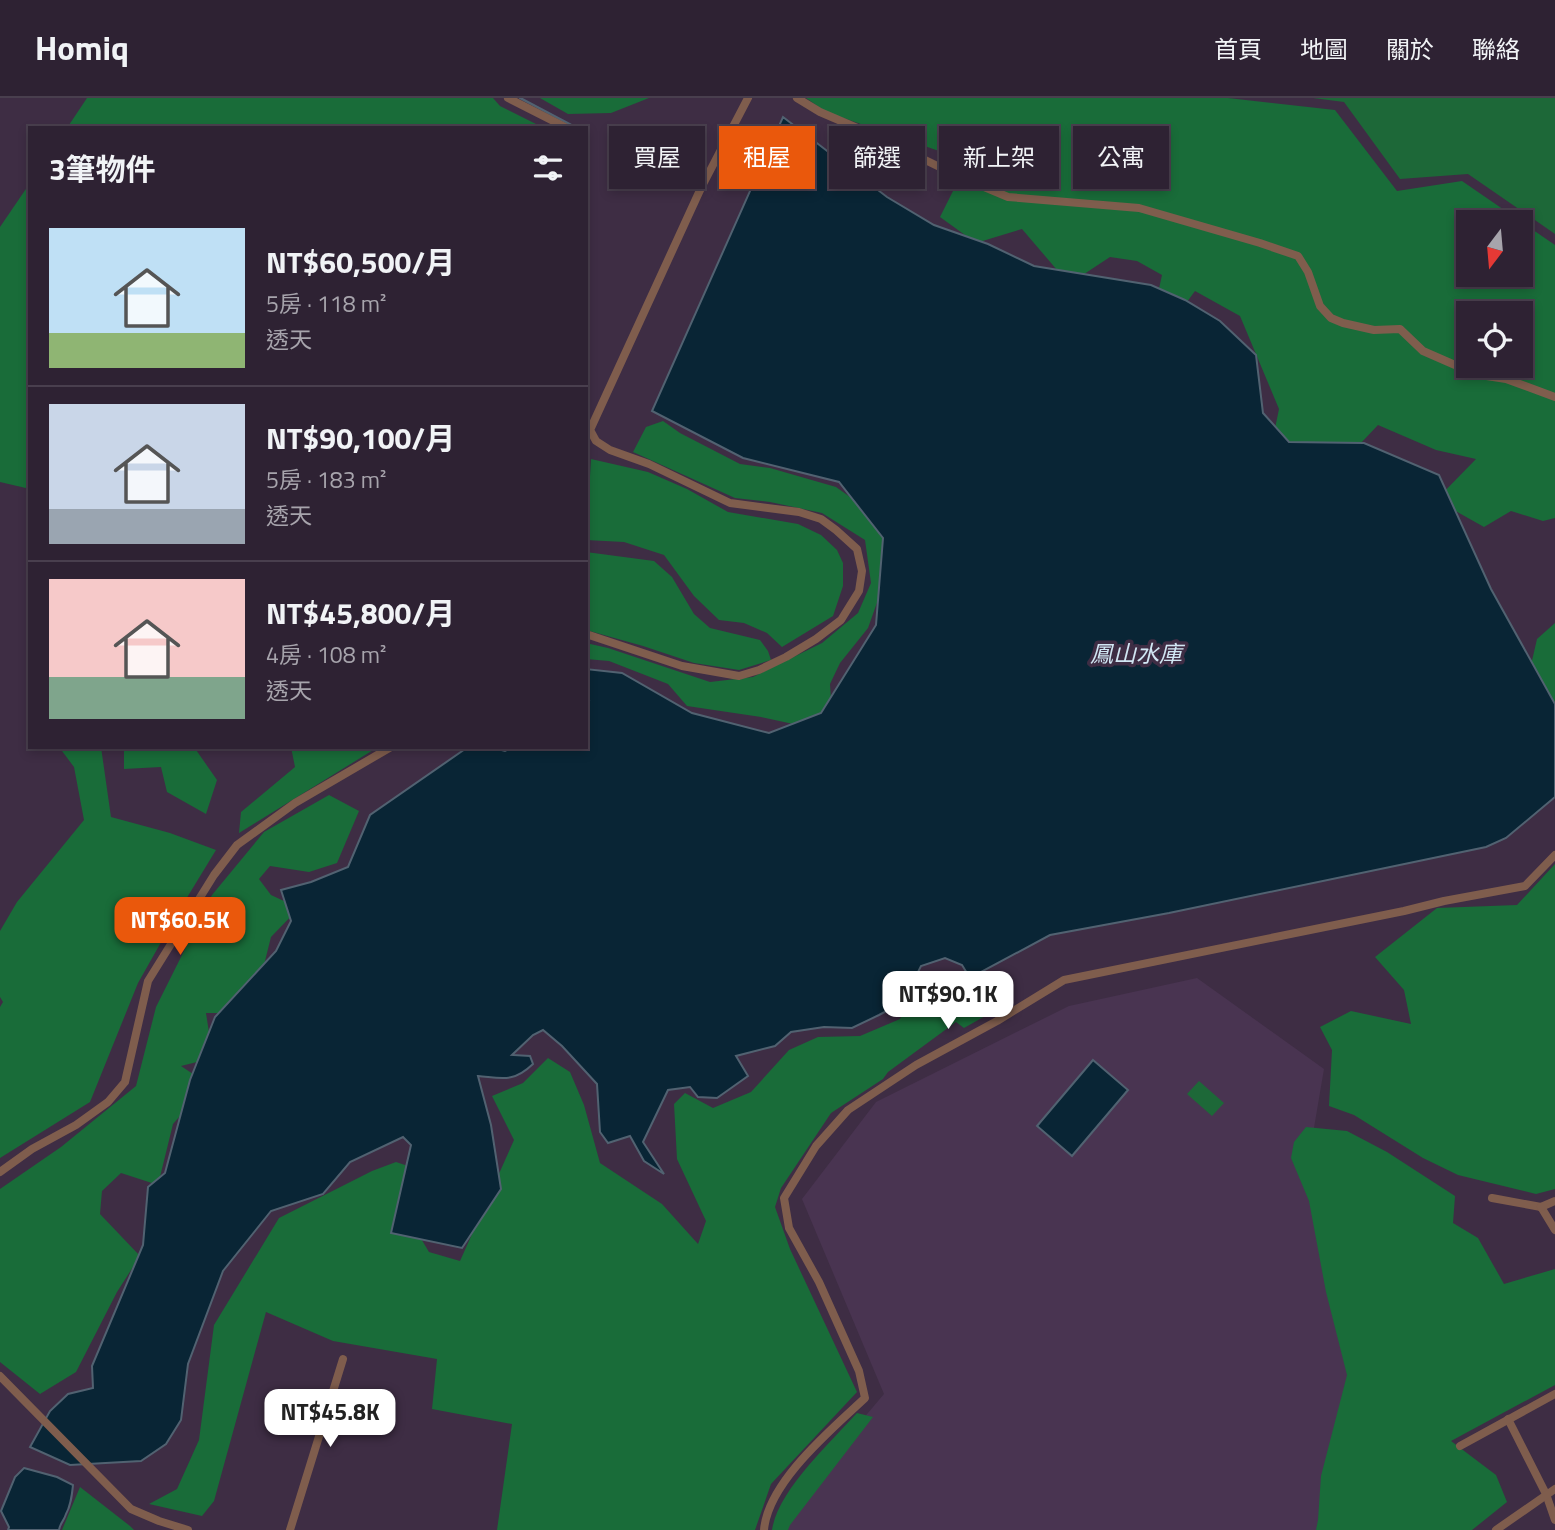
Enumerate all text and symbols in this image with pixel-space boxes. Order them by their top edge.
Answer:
text: Homiq [35,23,129,73]
text: 首頁 [1214,31,1262,67]
text: 地圖 [1300,31,1348,67]
text: 關於 [1386,31,1434,67]
text: 聯絡 [1472,31,1520,67]
chip: 買屋 [609,126,705,189]
chip: 租屋 [719,126,815,189]
chip: 篩選 [829,126,925,189]
chip: 新上架 [939,126,1059,189]
chip: 公寓 [1073,126,1169,189]
text: 3筆物件 [49,146,156,192]
icon: filters [529,149,567,187]
north arrow [1456,210,1533,287]
map controls [1456,210,1533,378]
text: NT$60,500/月 [266,239,455,285]
icon: home [105,256,189,340]
text: 5房 · 118 m² [266,286,386,321]
button: locate [1456,301,1533,378]
text: 透天 [266,322,312,357]
text: NT$90,100/月 [266,415,455,461]
icon: home [105,432,189,516]
text: 5房 · 183 m² [266,462,386,497]
text: 透天 [266,498,312,533]
text: NT$45,800/月 [266,590,455,636]
icon: home [105,607,189,691]
water label: 鳳山水庫 [1090,636,1186,671]
text: 4房 · 108 m² [266,637,386,672]
text: 透天 [266,673,312,708]
pin: NT$60.5K [108,898,252,957]
text: NT$60.5K [130,902,230,937]
pin: NT$90.1K [876,972,1020,1031]
text: NT$90.1K [898,976,998,1011]
pin: NT$45.8K [258,1390,402,1449]
text: NT$45.8K [280,1394,380,1429]

